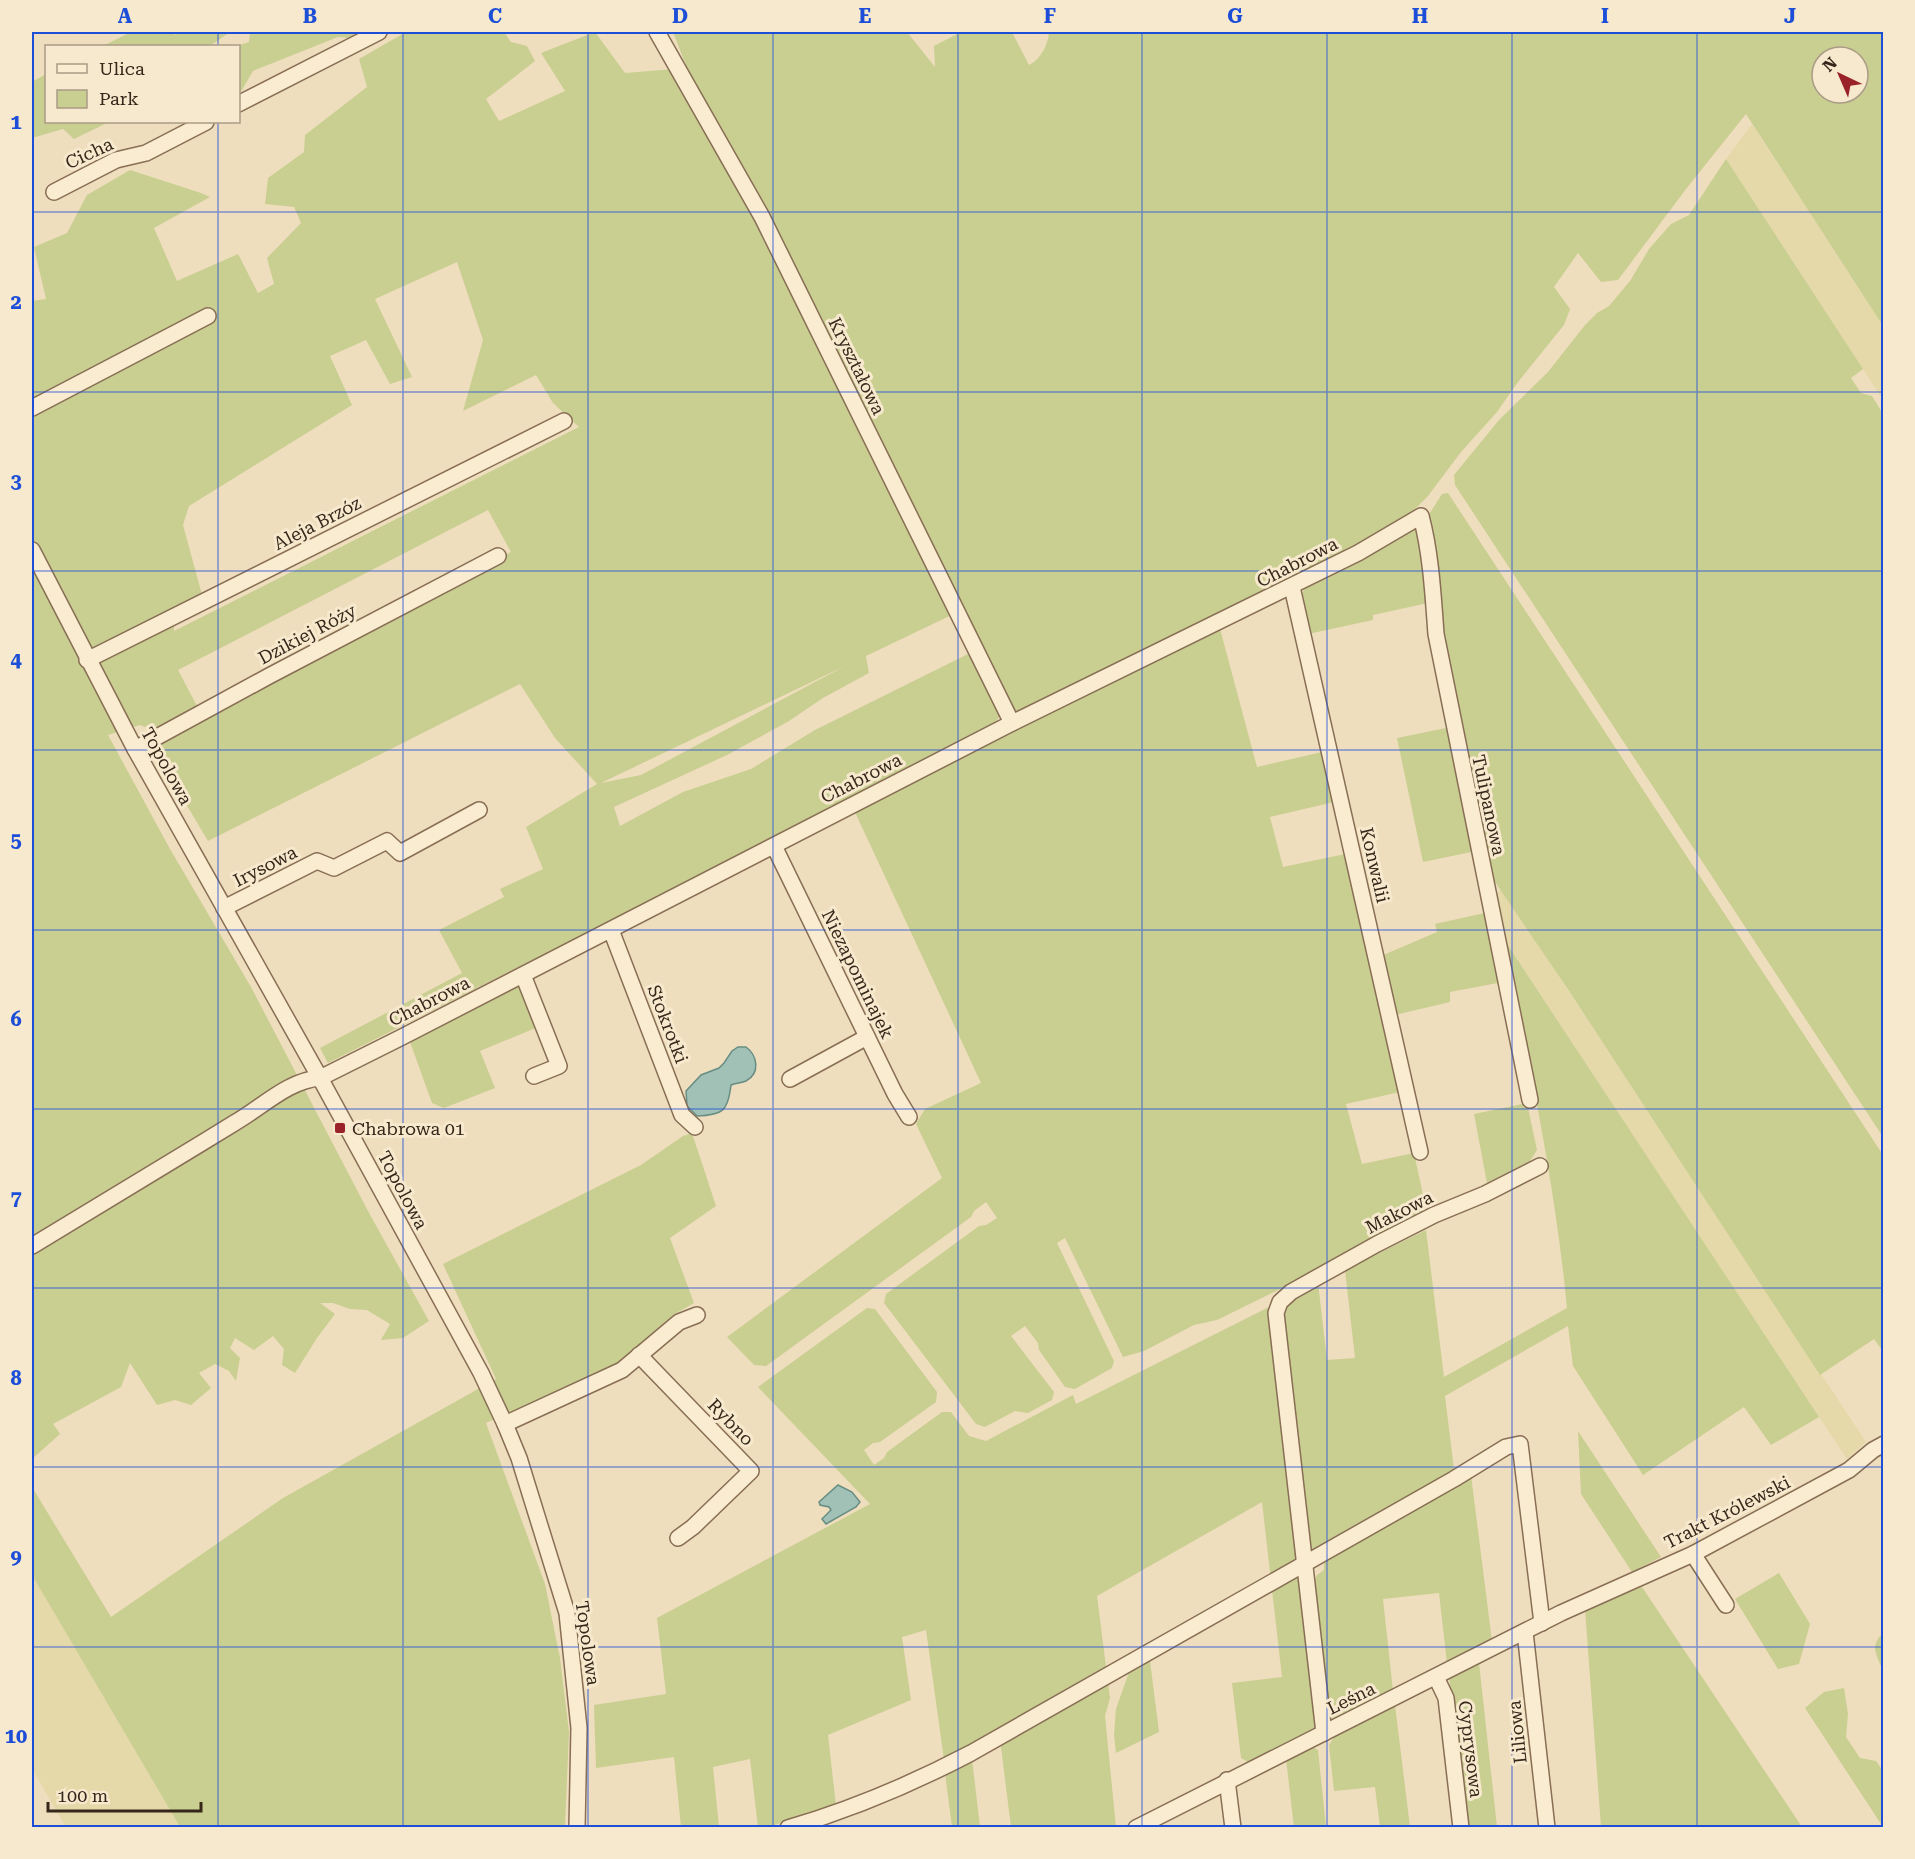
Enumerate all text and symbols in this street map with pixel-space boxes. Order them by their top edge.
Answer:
text: A [118,4,133,28]
text: B [303,4,317,28]
text: C [488,4,502,28]
text: D [672,4,688,28]
text: E [859,4,872,28]
text: F [1044,4,1056,28]
text: G [1227,4,1243,28]
text: H [1412,4,1428,28]
text: I [1601,4,1609,28]
text: J [1784,4,1796,28]
legend [45,45,240,123]
north arrow [1810,45,1870,105]
text: N [1819,53,1841,76]
text: Ulica [99,58,145,79]
text: Park [99,88,139,109]
text: 1 [10,110,22,134]
street label: Cicha [62,133,116,173]
text: 2 [10,290,22,314]
street label: Kryształowa [824,314,890,418]
text: 3 [10,469,22,493]
street label: Aleja Brzóz [270,492,365,554]
street label: Chabrowa [1253,533,1341,591]
street label: Dzikiej Róży [255,599,360,669]
text: 4 [10,648,22,672]
street label: Topolowa [137,724,197,809]
street label: Chabrowa [817,749,905,807]
street label: Tulipanowa [1468,753,1510,858]
street label: Konwalii [1356,825,1394,905]
text: 5 [10,828,22,852]
street label: Irysowa [230,841,300,891]
street label: Niezapominajek [818,906,898,1042]
street label: Chabrowa [385,972,473,1030]
street label: Stokrotki [643,982,693,1066]
text: 6 [10,1007,22,1031]
place label: Chabrowa 01 [352,1118,465,1139]
marker: Chabrowa 01 [333,1121,347,1135]
street label: Topolowa [374,1147,432,1233]
text: 7 [10,1186,22,1210]
street label: Makowa [1362,1186,1436,1238]
text: 8 [10,1366,22,1390]
street label: Rybno [704,1394,758,1450]
street label: Trakt Królewski [1660,1471,1794,1553]
text: 9 [10,1545,22,1569]
street label: Topolowa [572,1599,604,1687]
street label: Leśna [1323,1677,1379,1719]
street label: Cyprysowa [1455,1699,1487,1799]
street label: Liliowa [1503,1699,1531,1765]
text: 10 [5,1724,27,1748]
scale bar [48,1775,201,1813]
text: 100 m [57,1785,108,1806]

